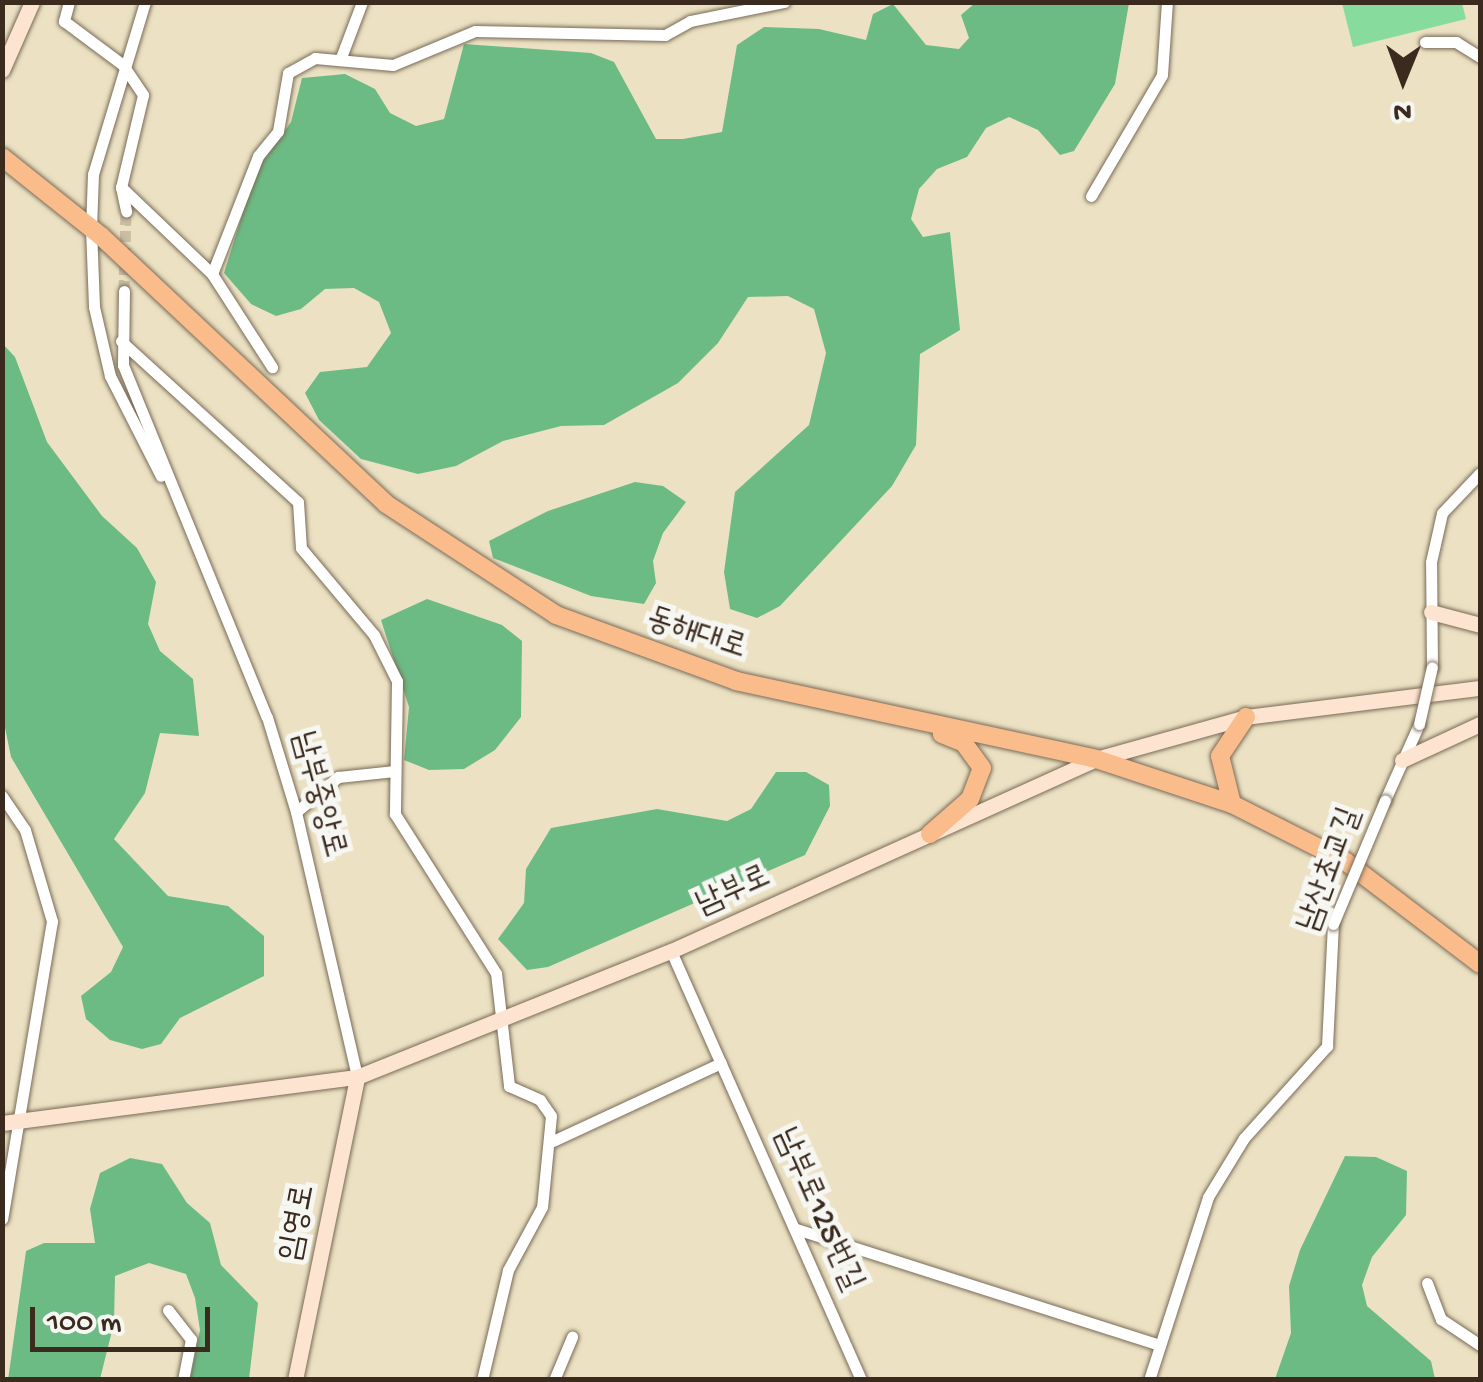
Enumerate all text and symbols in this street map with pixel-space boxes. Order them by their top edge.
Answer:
north arrow [1353,30,1453,130]
text: N [1393,94,1412,127]
street label: 동해대로 [641,601,751,669]
street label: 남부중앙로 [282,728,352,862]
street label: 남산초교길 [1291,803,1371,937]
street label: 남부로 [691,859,777,925]
street label: 남부로125번길 [764,1123,870,1297]
street label: 임영로 [273,1181,325,1265]
scale bar [35,1287,215,1349]
text: 100 m [47,1307,122,1342]

